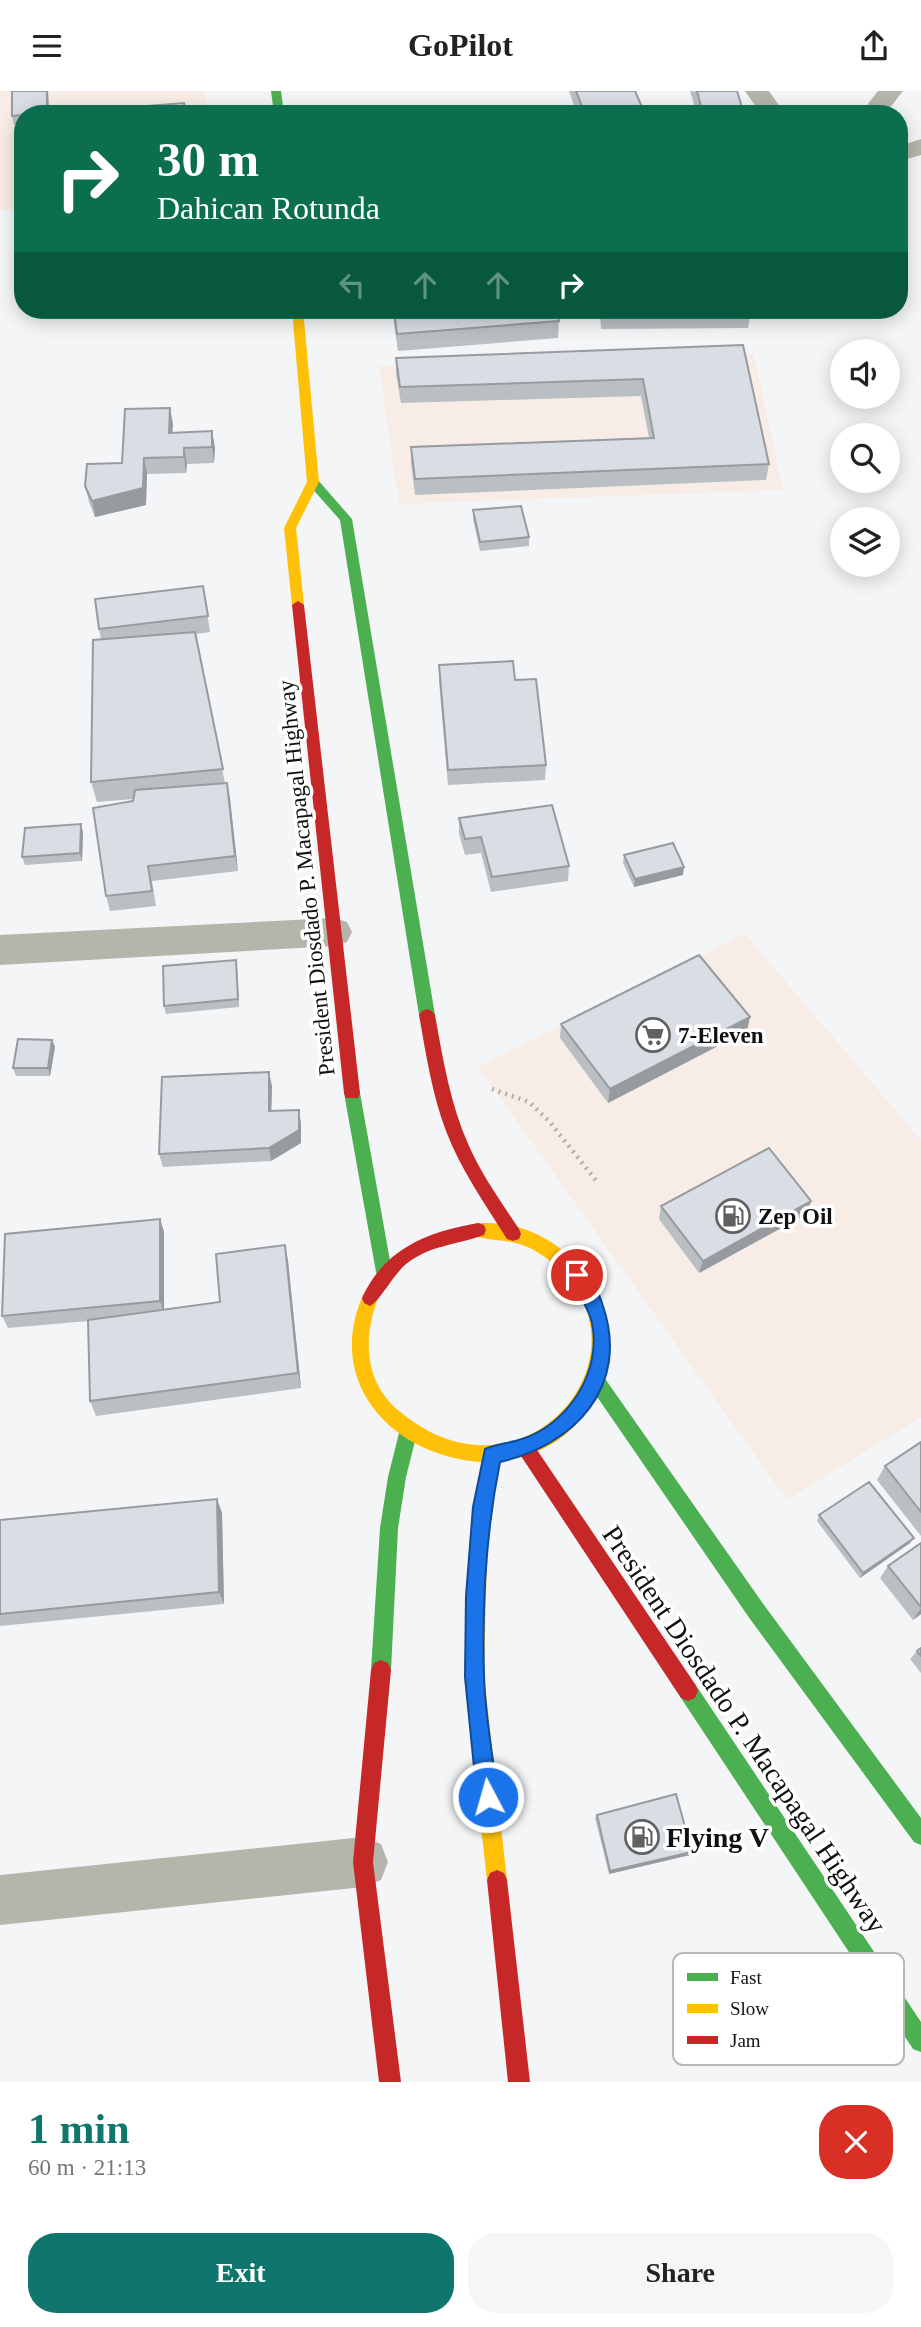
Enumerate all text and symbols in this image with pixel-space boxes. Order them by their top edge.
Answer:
icon: menu [28,27,66,65]
text: GoPilot [408,27,513,63]
icon: share [855,27,893,65]
text: 30 m [157,132,259,187]
icon: right [42,133,133,224]
text: Dahican Rotunda [157,190,380,226]
icon: left [333,266,371,304]
icon: ahead [406,266,444,304]
icon: ahead [479,266,517,304]
icon: right [552,266,590,304]
map controls [830,339,900,577]
button: sound [830,339,900,409]
button: search [830,423,900,493]
button: layers [830,507,900,577]
street label: President Diosdado P. Macapagal Highway [273,678,340,1077]
supermarket icon: 7-Eleven [634,1016,672,1054]
place label: 7-Eleven [678,1023,764,1048]
fuel station icon: Zep Oil [714,1197,752,1235]
place label: Zep Oil [758,1204,833,1229]
pin [547,1245,607,1305]
icon: arrive [558,1256,596,1294]
street label: President Diosdado P. Macapagal Highway [596,1520,893,1939]
position arrow [451,1760,525,1834]
fuel station icon: Flying V [623,1818,661,1856]
place label: Flying V [666,1822,769,1853]
legend [673,1953,904,2065]
text: Fast [730,1967,762,1988]
text: Slow [730,1998,769,2019]
text: Jam [730,2030,761,2051]
button: close [819,2105,893,2179]
text: 1 min [28,2106,130,2152]
text: 60 m · 21:13 [28,2155,146,2180]
button: Exit [28,2233,454,2313]
button: Share [468,2233,893,2313]

